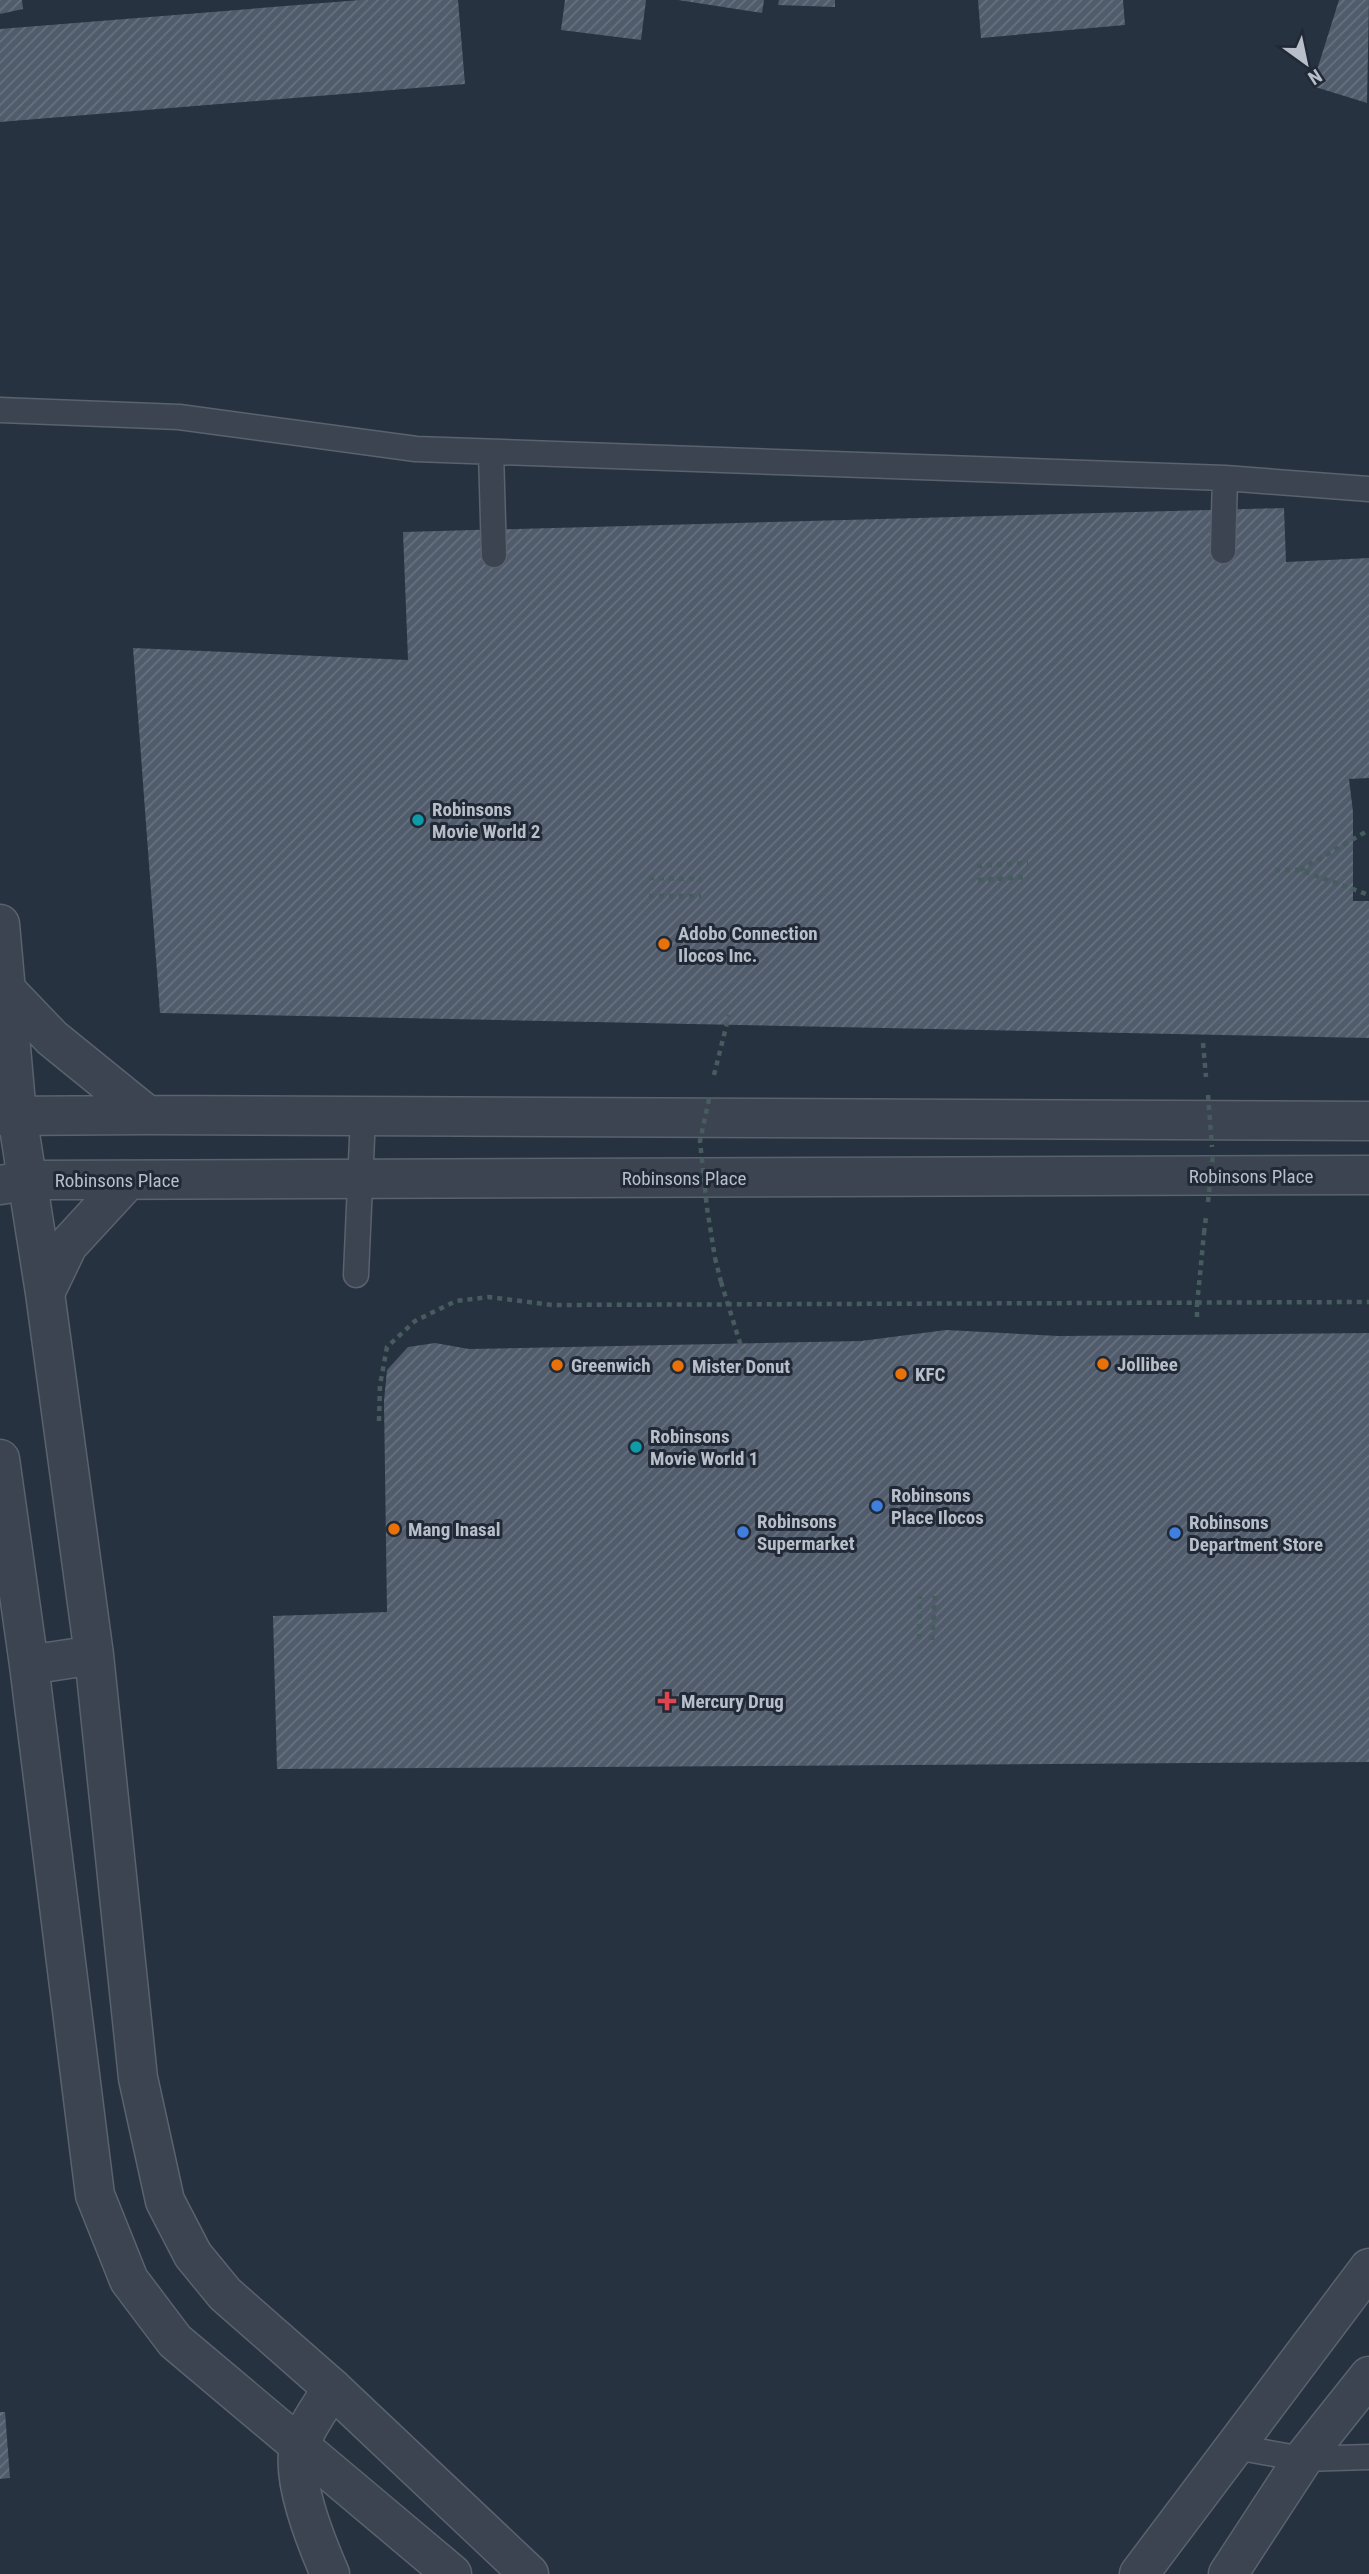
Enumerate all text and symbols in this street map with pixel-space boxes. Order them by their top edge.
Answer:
north arrow [1271,28,1341,98]
text: N [1304,64,1326,90]
place label: Robinsons Movie World 2 [432,798,540,843]
marker: Robinsons Movie World 2 [410,812,426,828]
place label: Adobo Connection Ilocos Inc. [678,922,818,967]
marker: Adobo Connection Ilocos Inc. [656,936,672,952]
street label: Robinsons Place [1189,1165,1313,1188]
street label: Robinsons Place [622,1167,746,1190]
street label: Robinsons Place [55,1169,179,1192]
place label: Jollibee [1117,1353,1178,1376]
place label: Greenwich [571,1354,651,1377]
place label: Mister Donut [692,1355,790,1378]
marker: Jollibee [1095,1356,1111,1372]
marker: Greenwich [549,1357,565,1373]
marker: Mister Donut [670,1358,686,1374]
place label: KFC [915,1363,946,1386]
marker: KFC [893,1366,909,1382]
place label: Robinsons Movie World 1 [650,1425,758,1470]
marker: Robinsons Movie World 1 [628,1439,644,1455]
place label: Robinsons Place Ilocos [891,1484,984,1529]
marker: Robinsons Place Ilocos [869,1498,885,1514]
place label: Robinsons Supermarket [757,1510,855,1555]
place label: Robinsons Department Store [1189,1511,1323,1556]
place label: Mang Inasal [408,1518,500,1541]
marker: Mang Inasal [386,1521,402,1537]
marker: Robinsons Supermarket [735,1524,751,1540]
marker: Robinsons Department Store [1167,1525,1183,1541]
place label: Mercury Drug [681,1690,784,1713]
marker: Mercury Drug [659,1693,675,1709]

